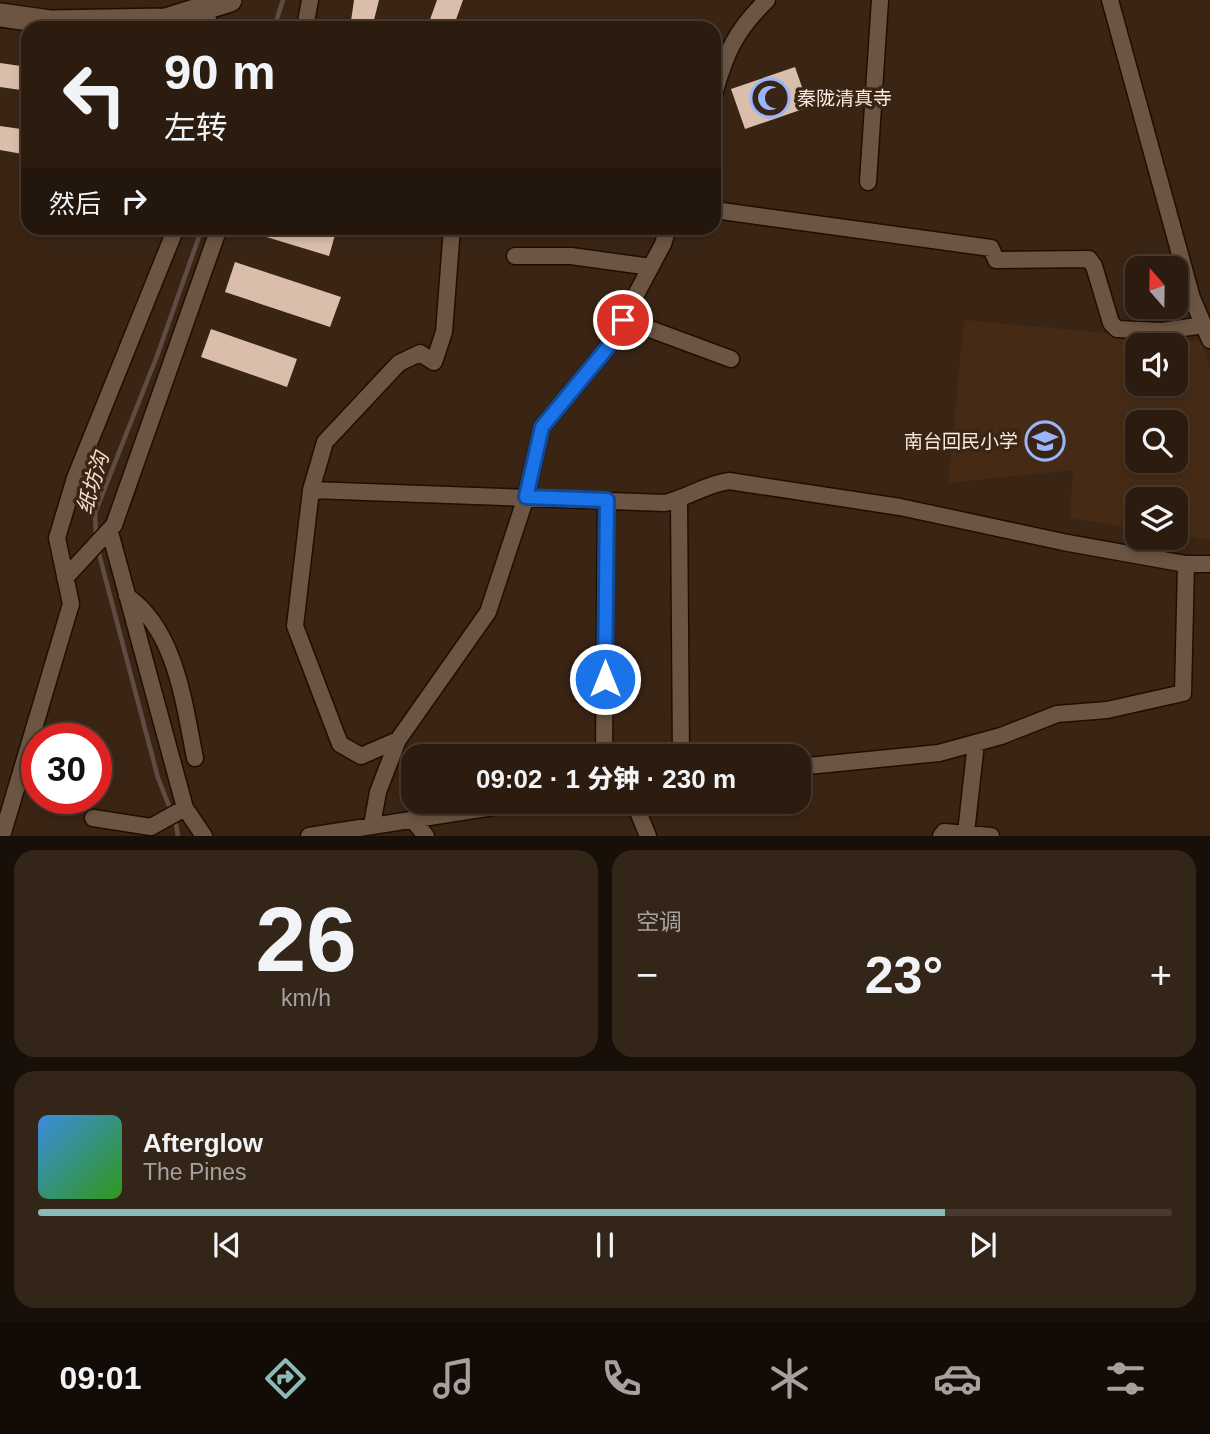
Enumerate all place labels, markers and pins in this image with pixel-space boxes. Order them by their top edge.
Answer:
mosque icon: 秦陇清真寺 [749,77,791,119]
place label: 秦陇清真寺 [797,88,892,109]
pin [593,290,653,350]
school or university icon: 南台回民小学 [1024,420,1066,462]
place label: 南台回民小学 [904,431,1018,452]

